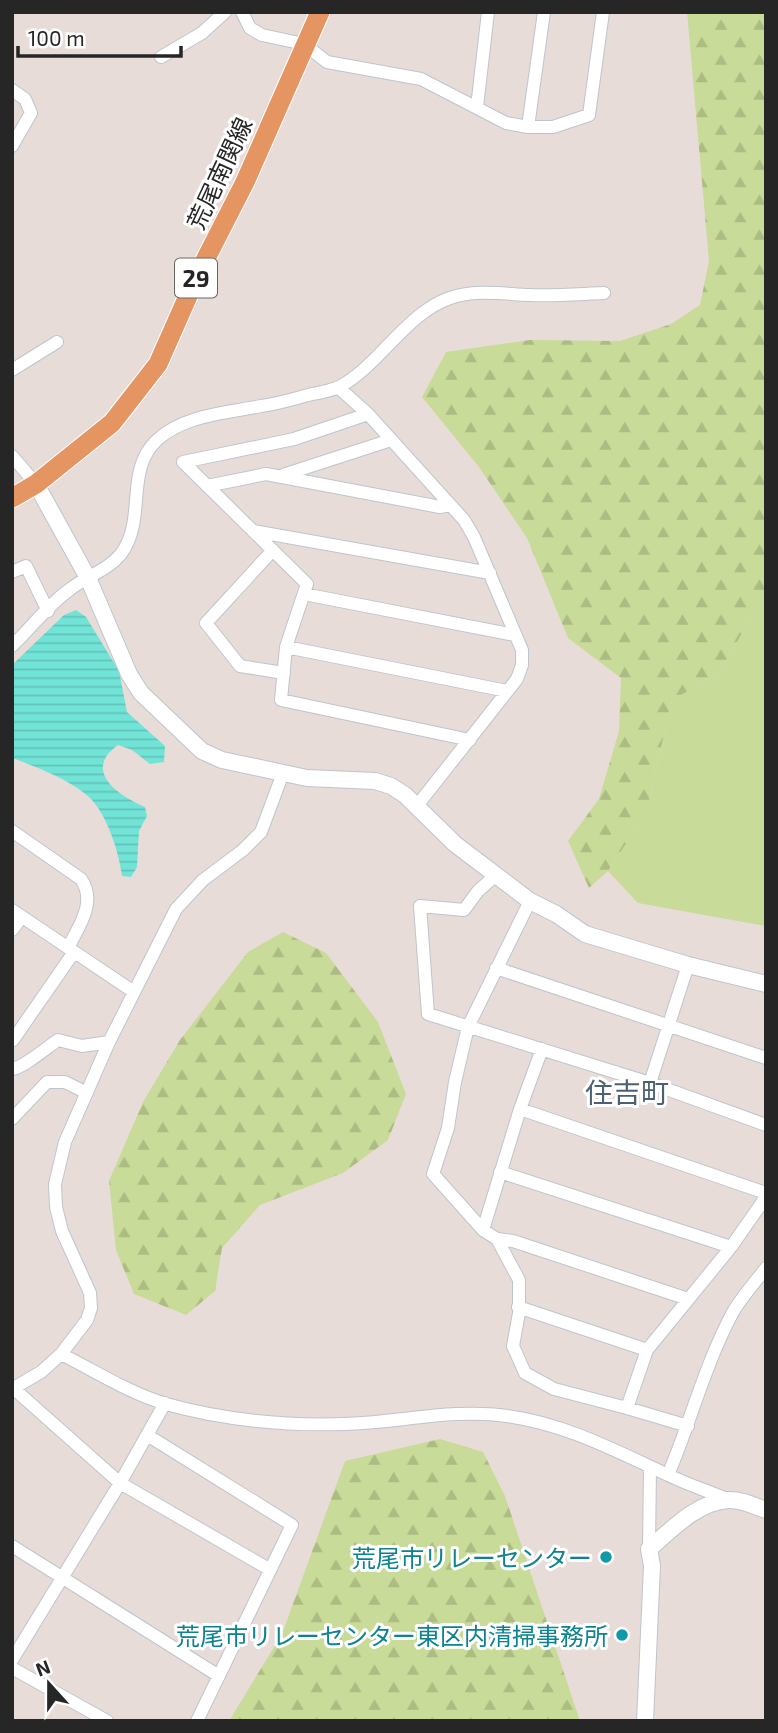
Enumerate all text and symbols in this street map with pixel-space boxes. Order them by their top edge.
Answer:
scale bar [18,14,180,58]
text: 100 m [28,25,85,50]
street label: 荒尾南関線 [181,112,257,234]
road number: 29 [175,258,217,298]
district label: 住吉町 [585,1075,669,1109]
place label: 荒尾市リレーセンター [352,1543,592,1572]
marker: 荒尾市リレーセンター [598,1549,614,1565]
place label: 荒尾市リレーセンター東区内清掃事務所 [176,1621,608,1650]
marker: 荒尾市リレーセンター東区内清掃事務所 [614,1627,630,1643]
north arrow [14,1649,84,1719]
text: N [32,1654,53,1681]

